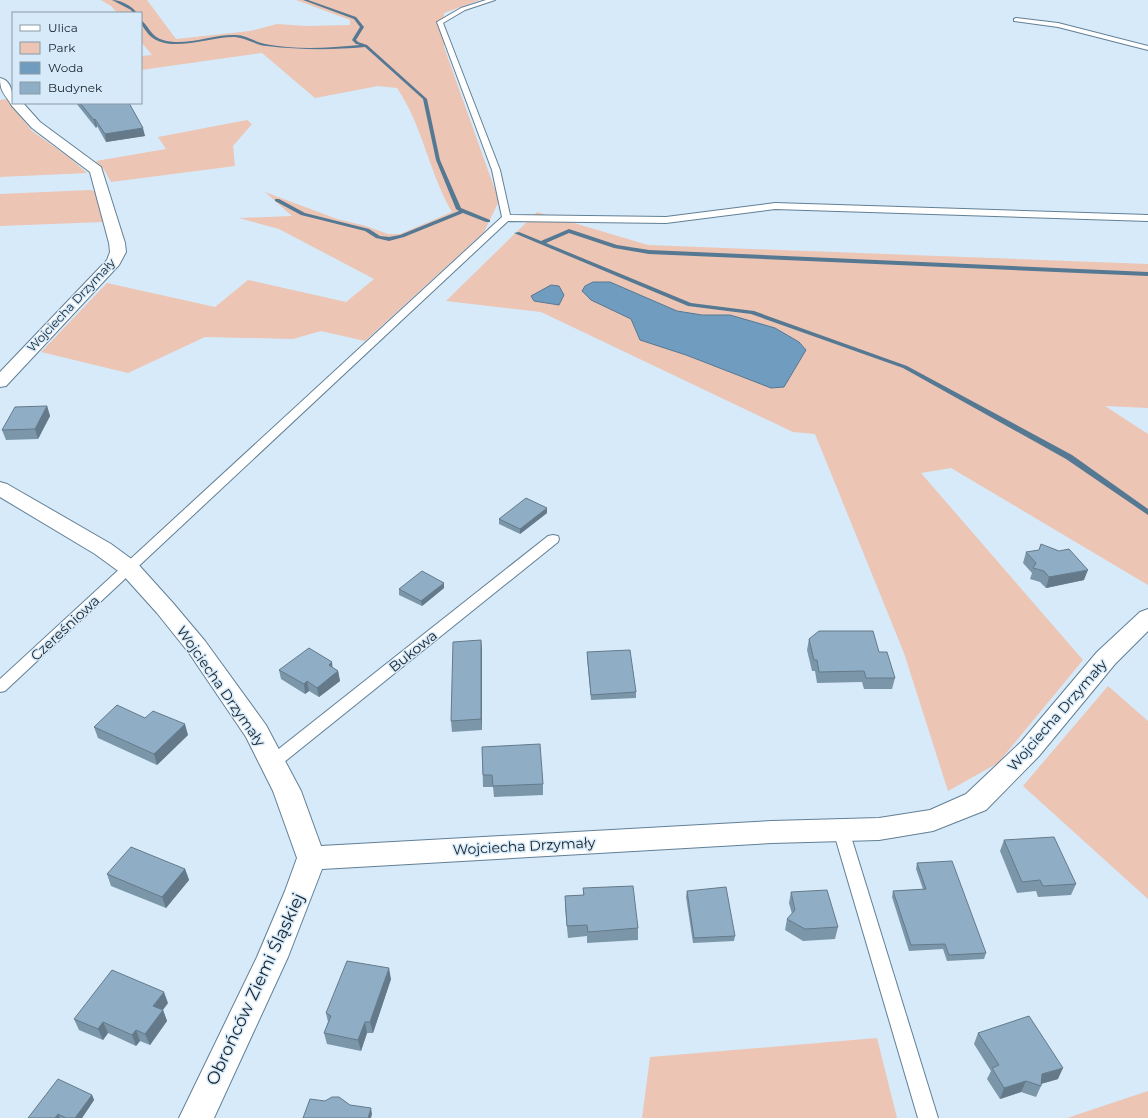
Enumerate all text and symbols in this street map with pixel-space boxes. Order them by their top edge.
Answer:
legend [12,12,142,104]
text: Ulica [48,20,78,35]
text: Park [48,40,76,55]
text: Woda [48,60,83,75]
text: Budynek [48,80,103,95]
street label: Wojciecha Drzymały [24,255,119,355]
street label: Czereśniowa [27,591,103,665]
street label: Wojciecha Drzymały [173,622,270,750]
street label: Bukowa [385,626,441,676]
street label: Wojciecha Drzymały [1003,655,1111,775]
street label: Wojciecha Drzymały [452,833,596,859]
street label: Obrońców Ziemi Śląskiej [202,890,308,1088]

